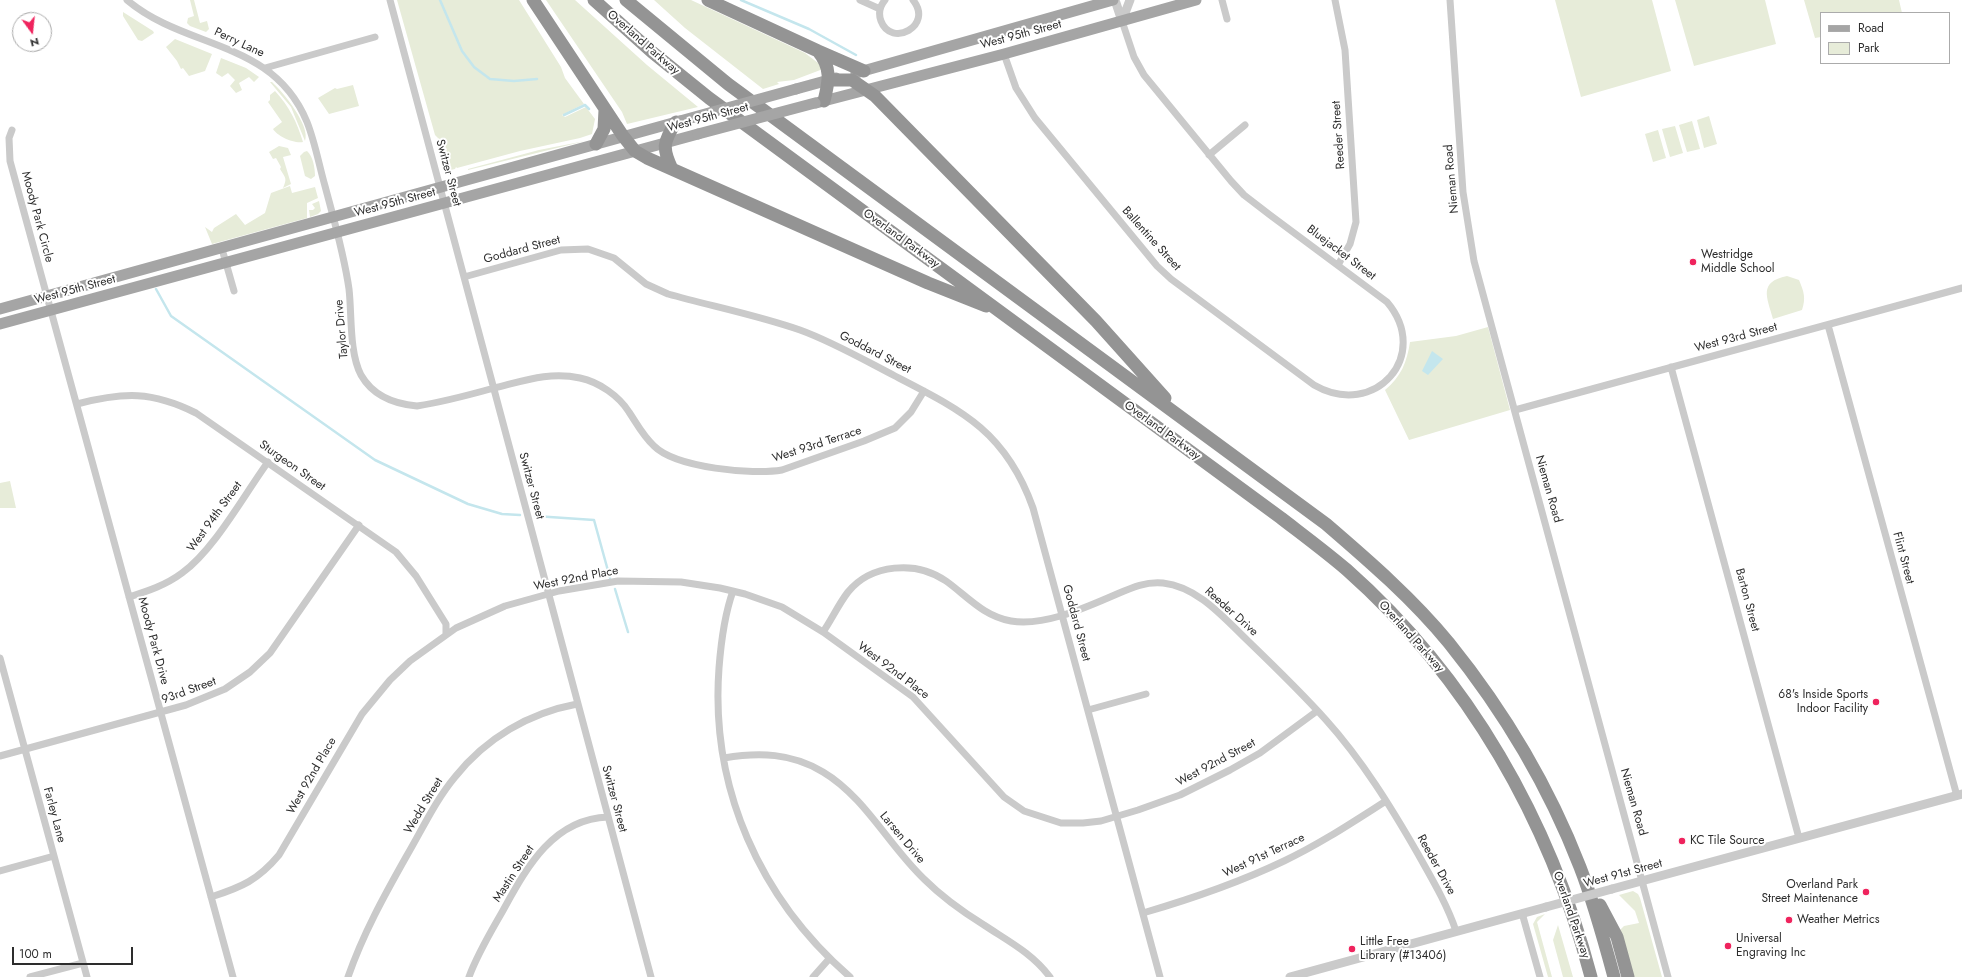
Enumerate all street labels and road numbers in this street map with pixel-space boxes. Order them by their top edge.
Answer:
street label: Overland Parkway [604,8,682,78]
street label: West 95th Street [979,17,1063,53]
street label: Perry Lane [212,25,266,61]
street label: West 95th Street [666,100,750,136]
street label: Reeder Street [1329,100,1349,170]
street label: Switzer Street [432,138,464,208]
street label: Nieman Road [1442,144,1462,214]
street label: Moody Park Circle [18,170,56,264]
street label: West 95th Street [353,185,437,221]
street label: Ballentine Street [1118,204,1184,274]
street label: Overland Parkway [860,206,942,272]
street label: Bluejacket Street [1304,222,1378,284]
street label: Goddard Street [482,233,562,267]
street label: West 95th Street [33,272,117,308]
street label: Taylor Drive [332,299,352,359]
street label: West 93rd Street [1693,320,1779,356]
street label: Goddard Street [837,329,913,377]
street label: Overland Parkway [1121,398,1203,464]
street label: West 93rd Terrace [771,424,863,466]
street label: Sturgeon Street [256,438,328,494]
street label: Switzer Street [515,451,547,521]
street label: Nieman Road [1531,454,1565,524]
street label: West 94th Street [185,479,245,555]
street label: Flint Street [1889,530,1917,586]
street label: West 92nd Place [532,564,620,594]
street label: Barton Street [1732,567,1762,633]
street label: Goddard Street [1059,583,1093,663]
street label: Reeder Drive [1201,584,1261,640]
street label: Moody Park Drive [134,596,172,686]
street label: Overland Parkway [1375,598,1447,676]
street label: West 92nd Place [854,639,932,703]
street label: 93rd Street [160,675,218,707]
street label: West 92nd Place [284,735,340,817]
street label: West 92nd Street [1174,736,1258,790]
street label: Switzer Street [598,764,630,834]
street label: Nieman Road [1616,767,1650,837]
street label: Wedd Street [402,775,446,837]
street label: Farley Lane [40,786,68,844]
street label: Larsen Drive [876,809,928,867]
street label: West 91st Terrace [1221,831,1307,881]
street label: Reeder Drive [1414,832,1458,898]
street label: Mastin Street [490,843,538,905]
street label: West 91st Street [1582,857,1664,891]
street label: Overland Parkway [1549,870,1593,960]

